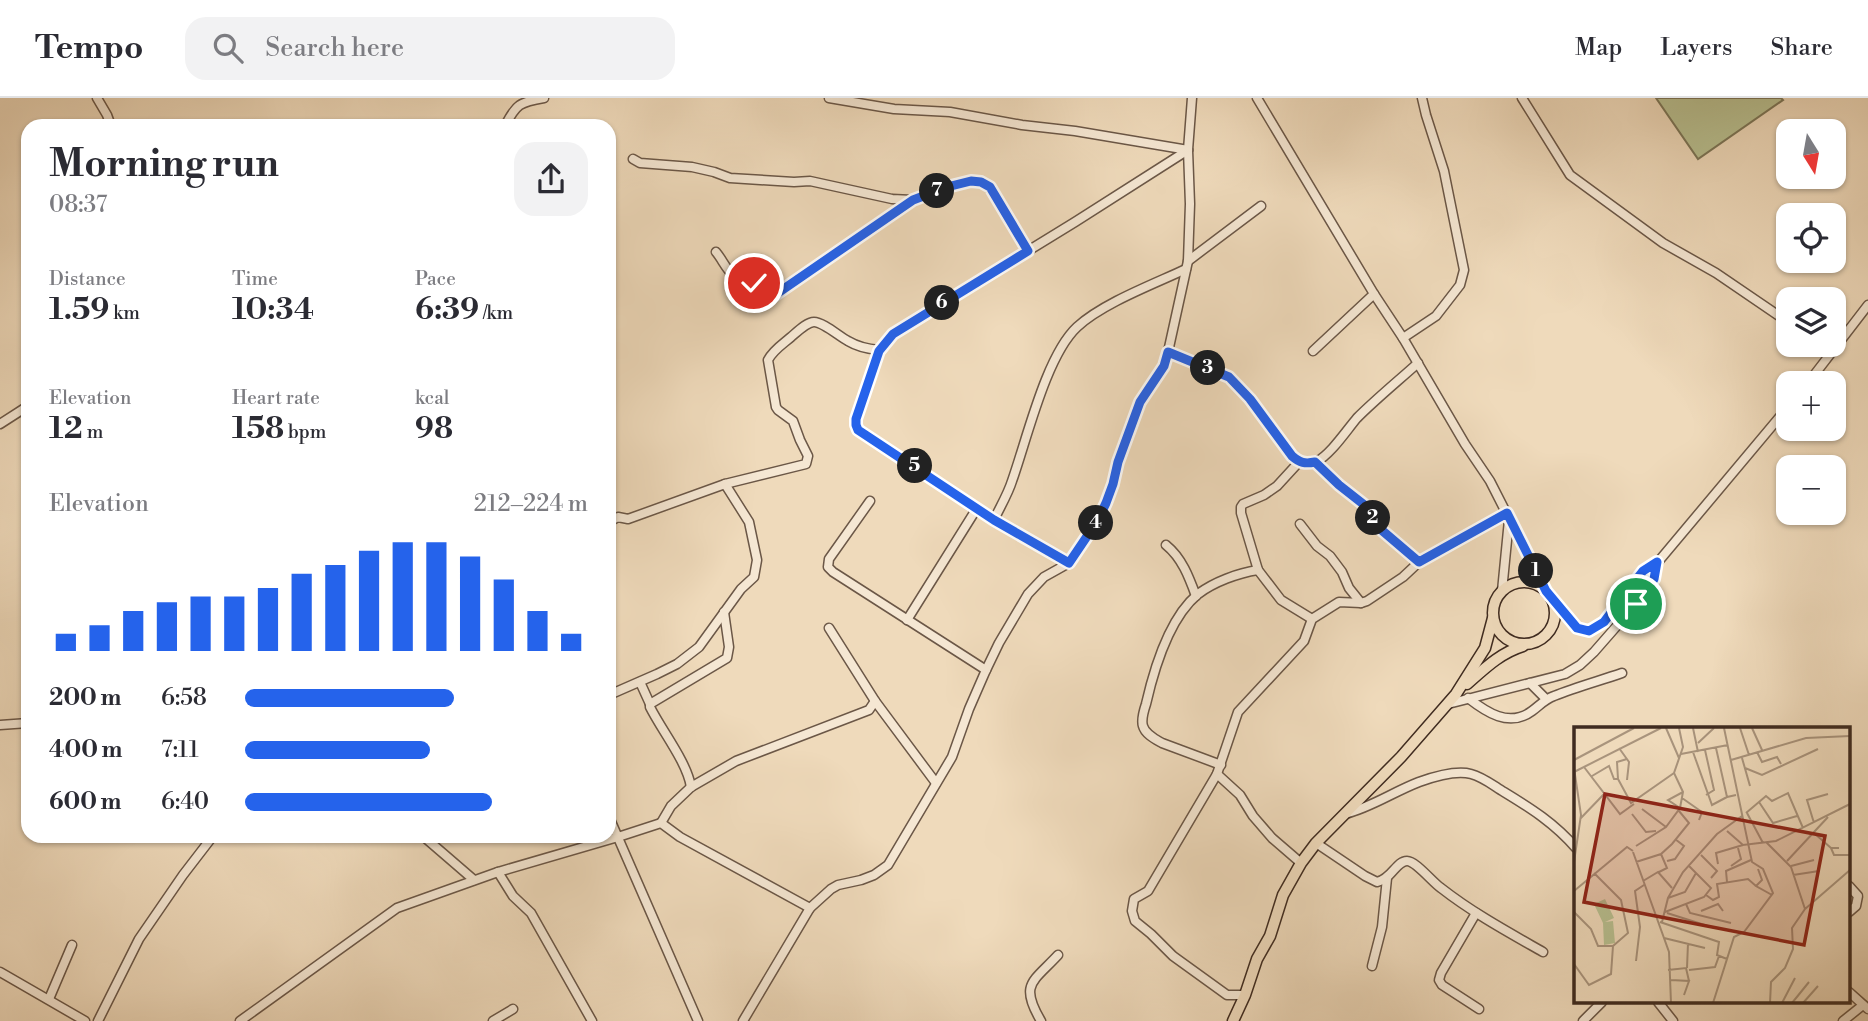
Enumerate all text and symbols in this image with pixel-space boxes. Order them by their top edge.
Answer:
search box [185,17,675,80]
text: Tempo [35,28,143,69]
icon: search [209,29,247,67]
text: Search here [265,32,404,64]
text: Map [1575,33,1622,63]
text: Layers [1660,33,1732,63]
text: Share [1770,33,1833,63]
north arrow [1776,119,1846,189]
map controls [1776,119,1846,525]
text: Morning run [49,141,279,188]
button: share [514,142,588,216]
pin: 7 [920,174,954,208]
text: 7 [931,178,942,202]
text: 08:37 [49,191,107,219]
button: locate [1776,203,1846,273]
pin [724,253,784,313]
icon: check [735,264,773,302]
text: Distance [49,267,126,291]
text: Time [232,267,278,291]
text: Pace [415,267,456,291]
pin: 6 [925,286,960,320]
button: layers [1776,287,1846,357]
text: 6 [936,290,947,314]
text: 1.59 [49,291,109,329]
text: 10:34 [232,291,314,329]
text: 6:39 [415,291,479,329]
text: km [109,301,140,325]
text: /km [479,301,513,325]
pin: 3 [1190,350,1226,386]
text: 3 [1202,355,1213,379]
button: + [1776,371,1846,441]
text: Elevation [49,386,131,410]
text: Heart rate [232,386,320,410]
text: kcal [415,386,449,410]
text: 12 [49,410,83,448]
text: 158 [232,410,284,448]
text: 98 [415,410,453,448]
text: m [83,420,103,444]
text: bpm [284,420,327,444]
pin: 5 [898,448,932,484]
text: 5 [909,453,920,477]
button: − [1776,455,1846,525]
text: Elevation [49,490,149,518]
text: 212–224 m [474,490,588,518]
pin: 2 [1356,500,1390,536]
text: 2 [1367,505,1378,529]
pin: 4 [1078,506,1114,540]
text: 4 [1089,510,1102,534]
pin: 1 [1518,554,1554,588]
text: 1 [1531,558,1540,582]
pin [1606,574,1666,634]
icon: arrive [1617,585,1655,623]
text: 200 m [49,684,121,712]
text: 6:58 [161,684,207,712]
inset map [1574,727,1850,1004]
text: 400 m [49,736,122,764]
text: 7:11 [161,736,199,764]
text: 600 m [49,788,122,816]
text: 6:40 [161,788,209,816]

